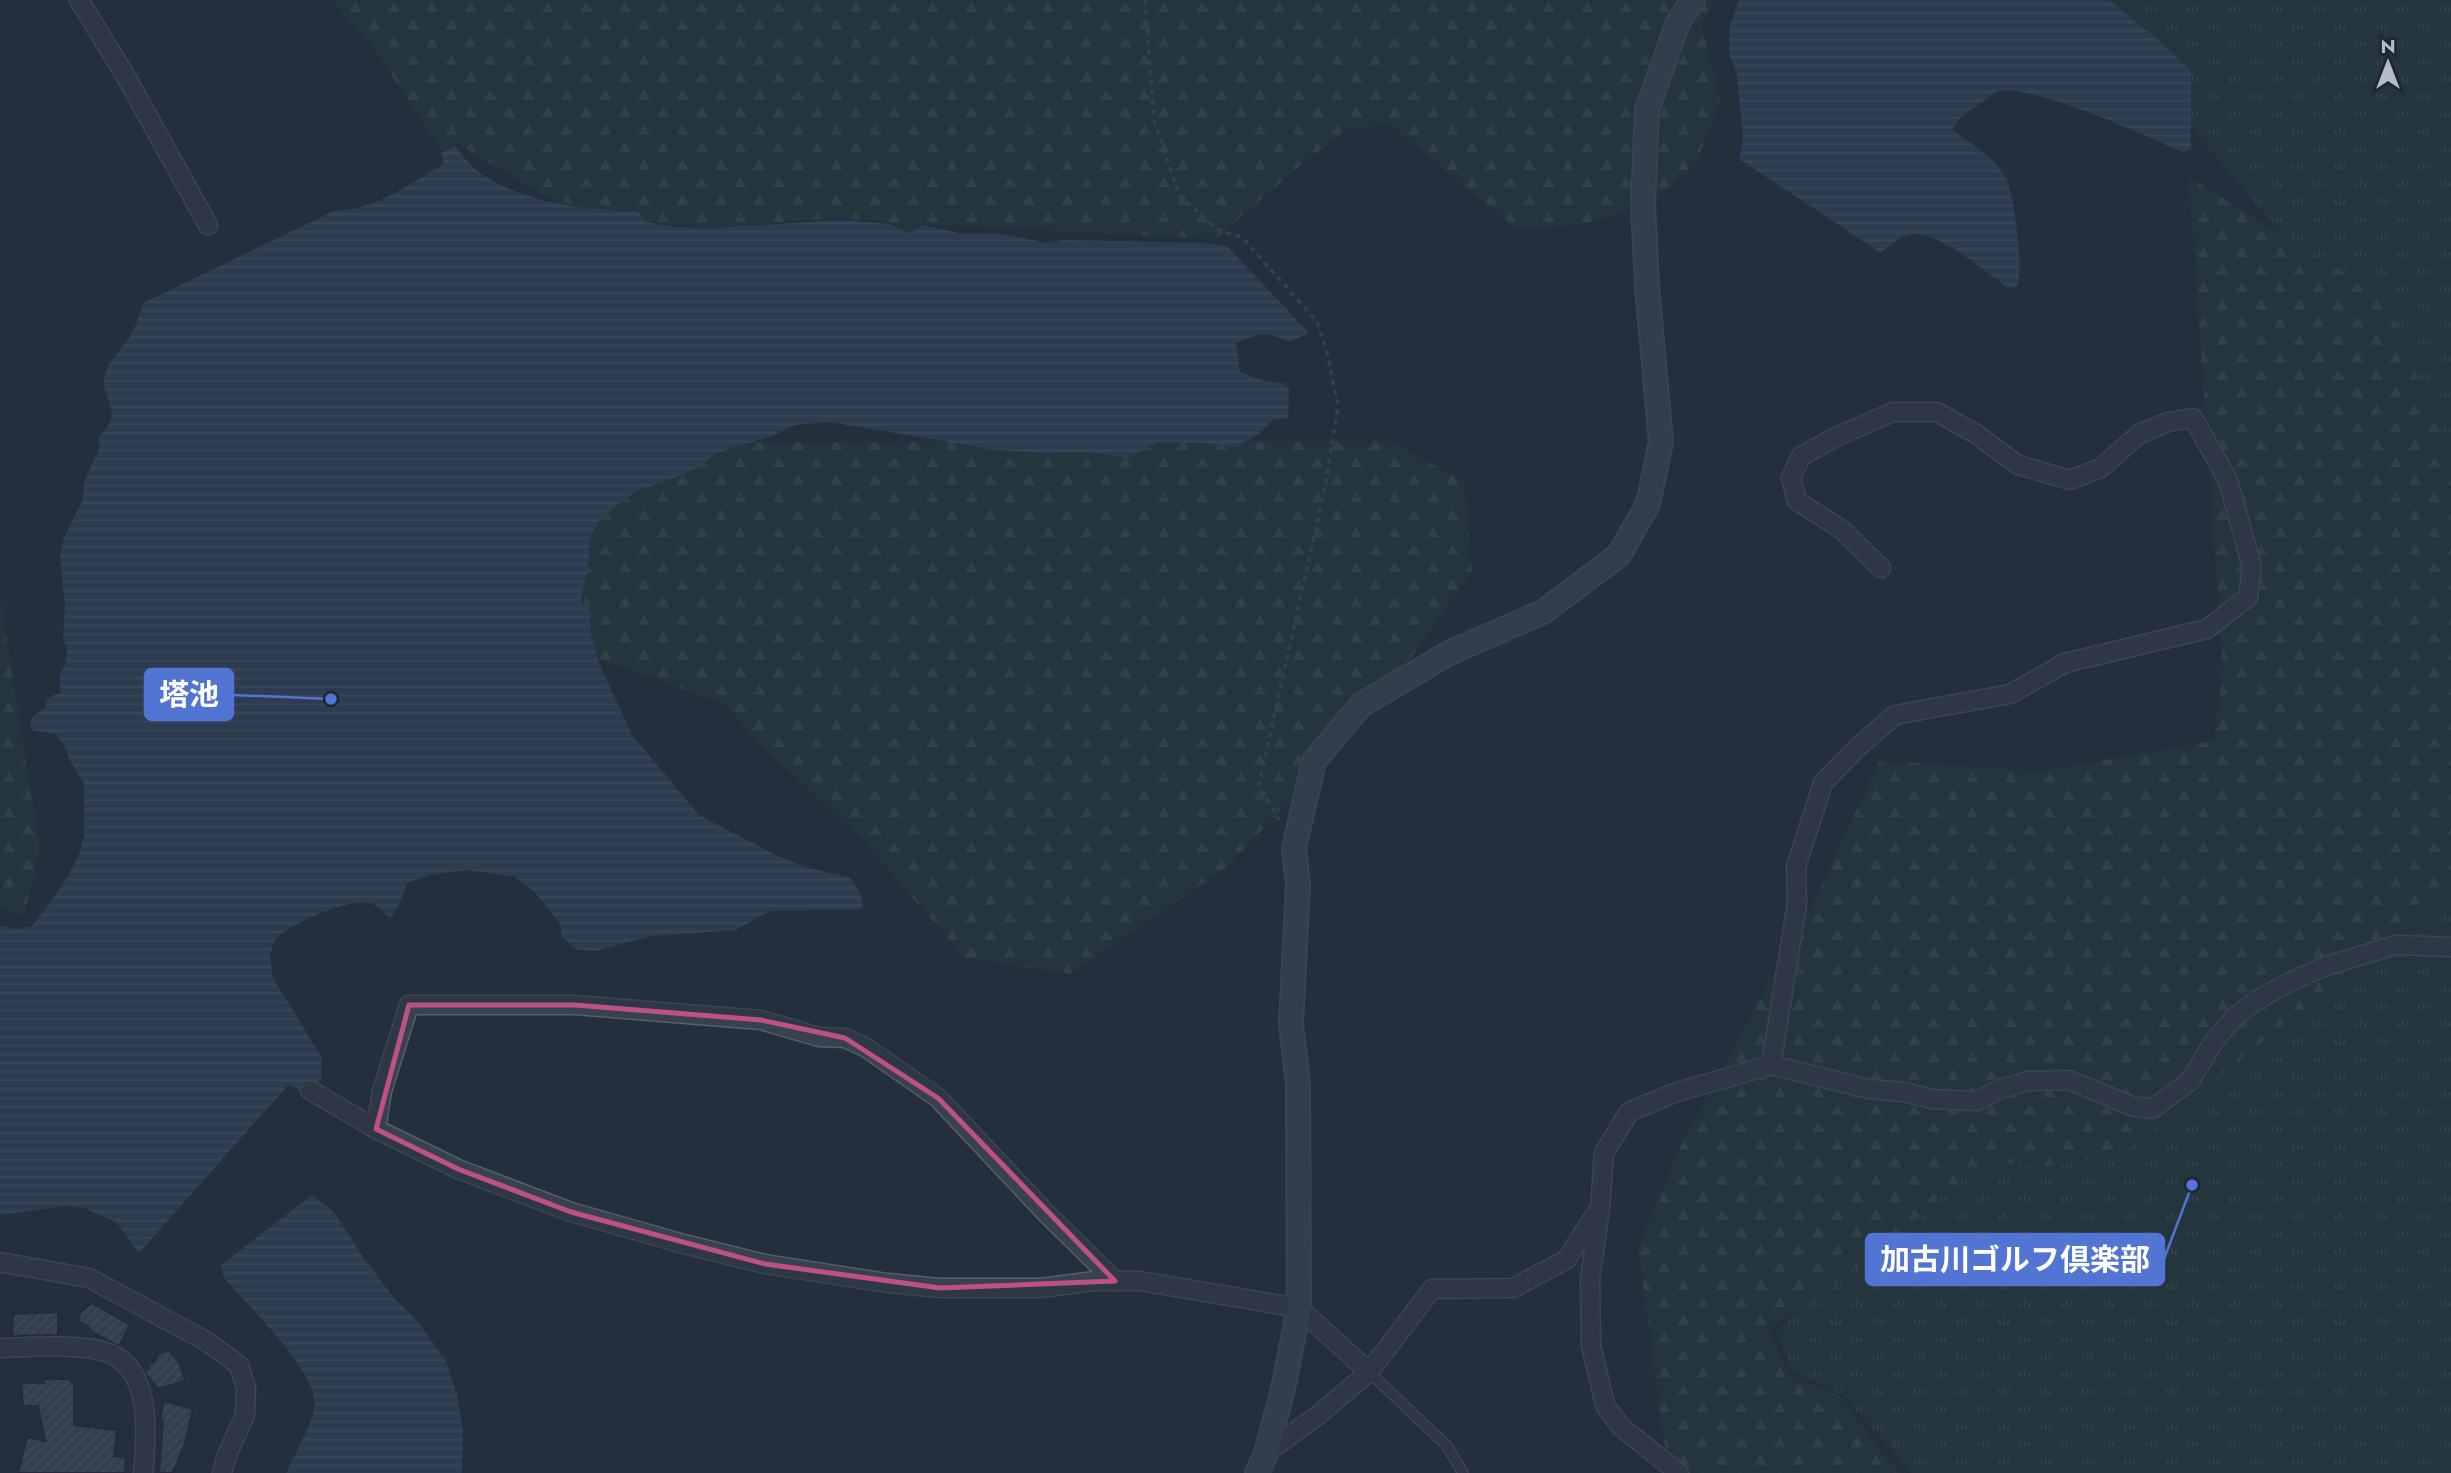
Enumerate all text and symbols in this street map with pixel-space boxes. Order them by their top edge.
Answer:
north arrow [2353,28,2423,98]
text: N [2380,33,2396,60]
callout: 塔池 [145,669,233,720]
text: 塔池 [159,673,219,716]
callout: 加古川ゴルフ倶楽部 [1866,1234,2164,1285]
text: 加古川ゴルフ倶楽部 [1880,1238,2150,1281]

